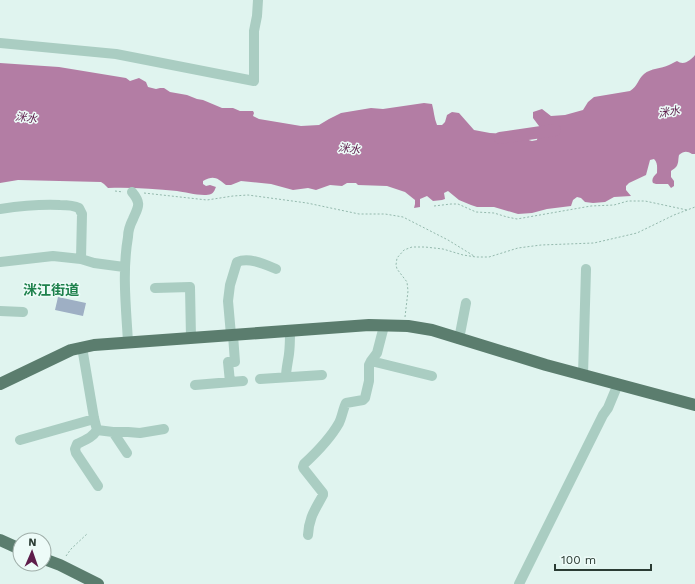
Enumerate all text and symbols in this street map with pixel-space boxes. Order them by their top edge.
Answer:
water label: 洣水 [657,104,682,120]
water label: 洣水 [14,110,39,126]
water label: 洣水 [337,141,362,157]
district label: 洣江街道 [23,282,79,298]
north arrow [12,532,52,572]
text: N [28,536,37,549]
scale bar [555,546,651,572]
text: 100 m [561,553,596,567]

